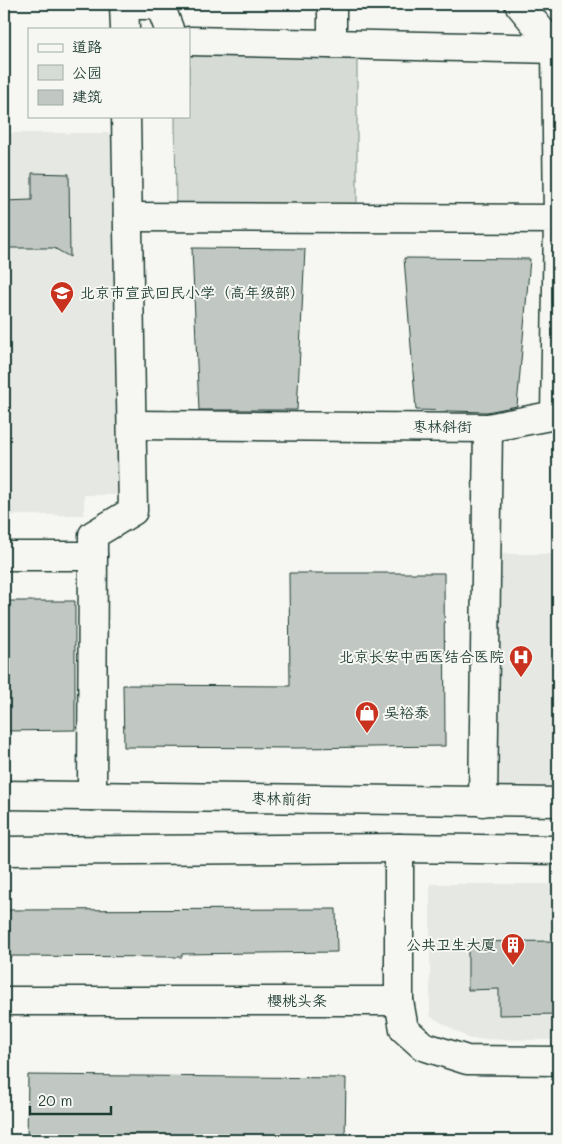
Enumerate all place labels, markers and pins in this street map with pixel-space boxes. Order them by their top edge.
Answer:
school or university icon: 北京市宣武回民小学（高年级部） [49,280,75,314]
place label: 北京市宣武回民小学（高年级部） [80,282,305,302]
hospital icon: 北京长安中西医结合医院 [508,644,534,678]
place label: 北京长安中西医结合医院 [339,646,504,666]
shop icon: 吴裕泰 [354,700,380,734]
place label: 吴裕泰 [384,702,429,722]
building icon: 公共卫生大厦 [500,932,526,966]
place label: 公共卫生大厦 [406,934,496,954]

